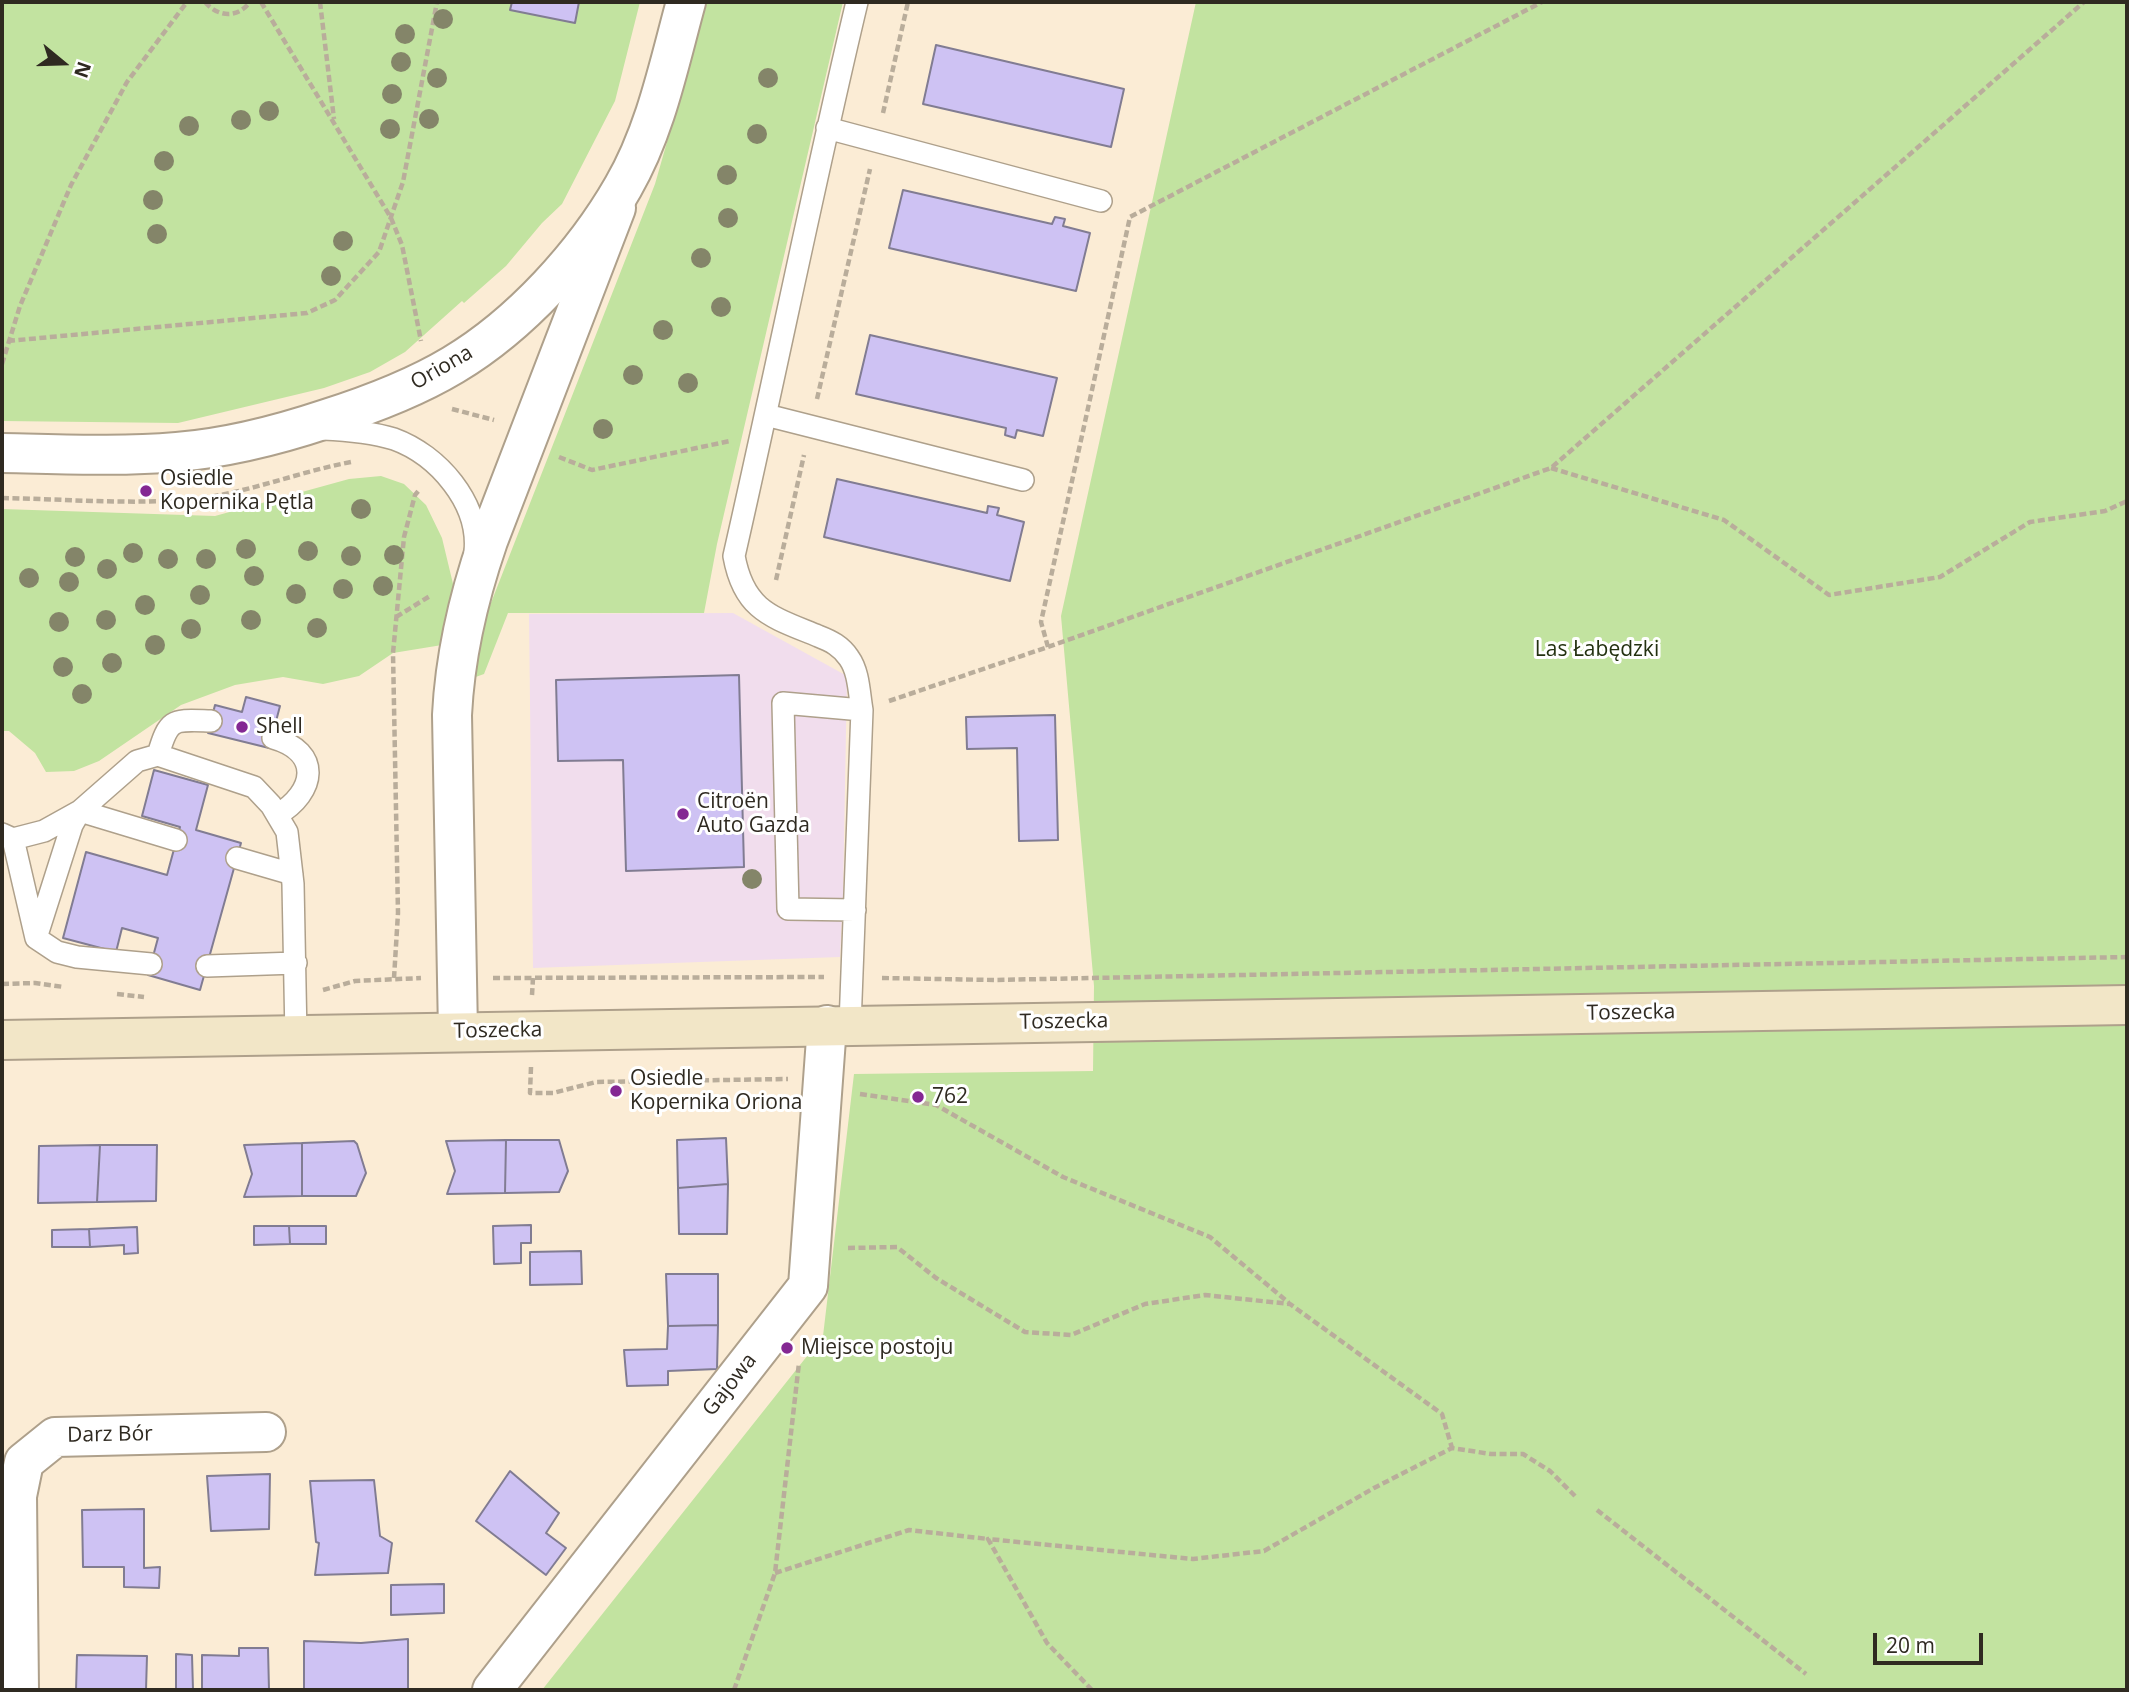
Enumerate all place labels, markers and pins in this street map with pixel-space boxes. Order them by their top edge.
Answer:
place label: Osiedle Kopernika Pętla [160,466,314,516]
marker: Osiedle Kopernika Pętla [138,483,154,499]
place label: Shell [256,714,303,740]
marker: Shell [234,719,250,735]
place label: Citroën Auto Gazda [697,789,810,839]
marker: Citroën Auto Gazda [675,806,691,822]
place label: Osiedle Kopernika Oriona [630,1066,802,1116]
marker: Osiedle Kopernika Oriona [608,1083,624,1099]
place label: 762 [932,1084,968,1110]
marker: 762 [910,1089,926,1105]
place label: Miejsce postoju [801,1335,953,1361]
marker: Miejsce postoju [779,1340,795,1356]

